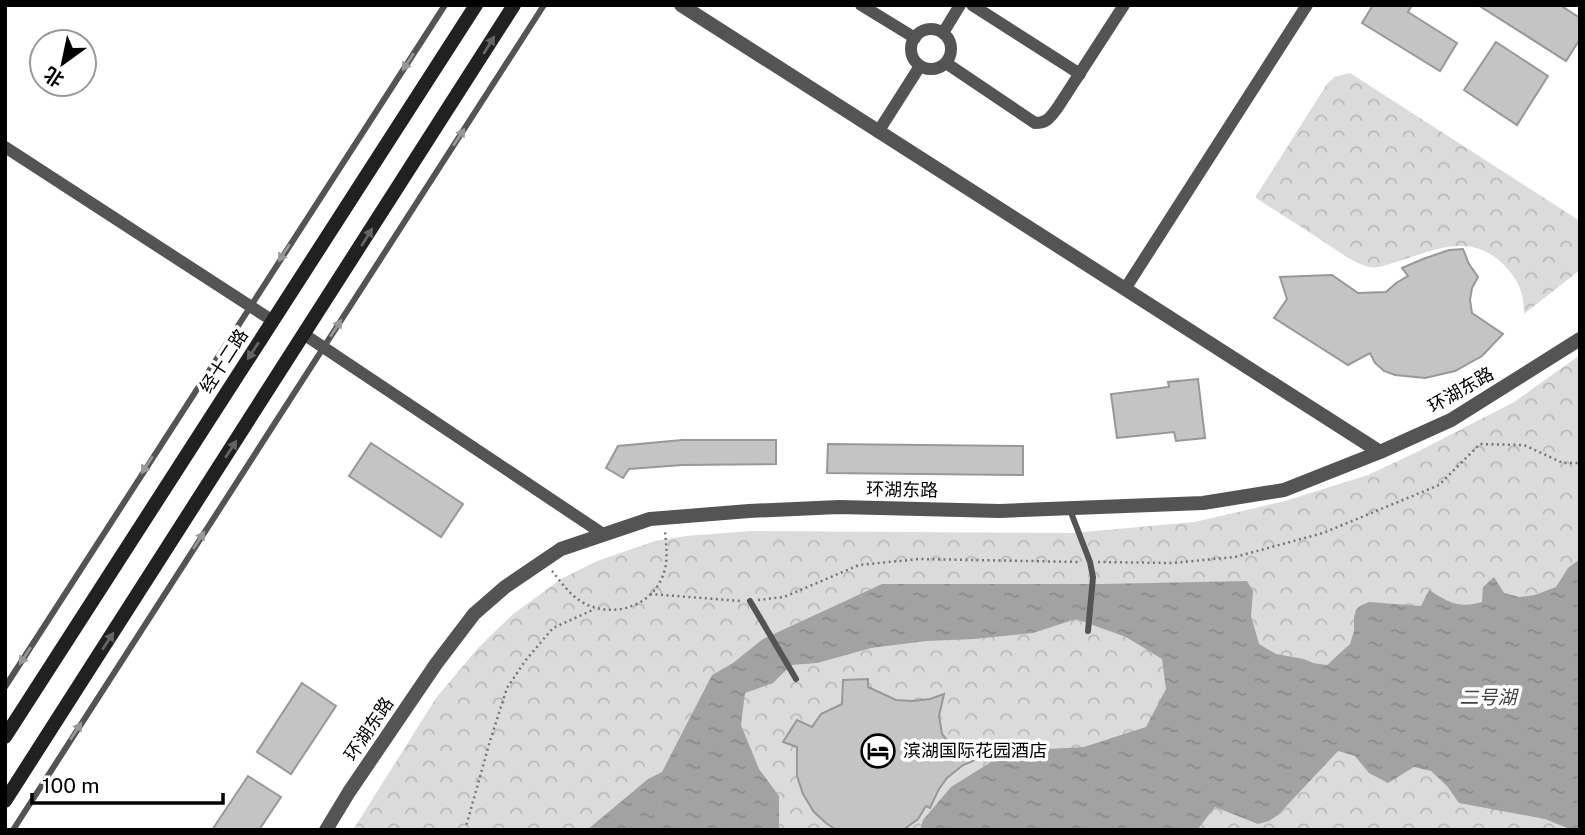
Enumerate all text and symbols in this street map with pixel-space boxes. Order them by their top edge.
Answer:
north arrow [28,28,98,98]
one-way arrow [483,35,496,55]
one-way arrow [402,53,415,72]
text: 北 [40,63,68,92]
one-way arrow [452,128,466,146]
one-way arrow [361,227,374,247]
one-way arrow [277,244,291,262]
one-way arrow [329,318,342,338]
street label: 经十二路 [195,325,252,397]
one-way arrow [247,342,260,361]
street label: 环湖东路 [1424,362,1497,417]
one-way arrow [225,440,238,459]
one-way arrow [141,455,154,475]
street label: 环湖东路 [866,478,938,501]
one-way arrow [193,530,206,550]
one-way arrow [102,631,115,650]
one-way arrow [18,647,31,666]
water label: 二号湖 [1459,686,1519,708]
street label: 环湖东路 [340,693,397,764]
one-way arrow [70,721,83,741]
hotel icon: 滨湖国际花园酒店 [859,732,897,770]
place label: 滨湖国际花园酒店 [903,740,1047,761]
scale bar [32,762,222,806]
text: 100 m [42,773,99,798]

